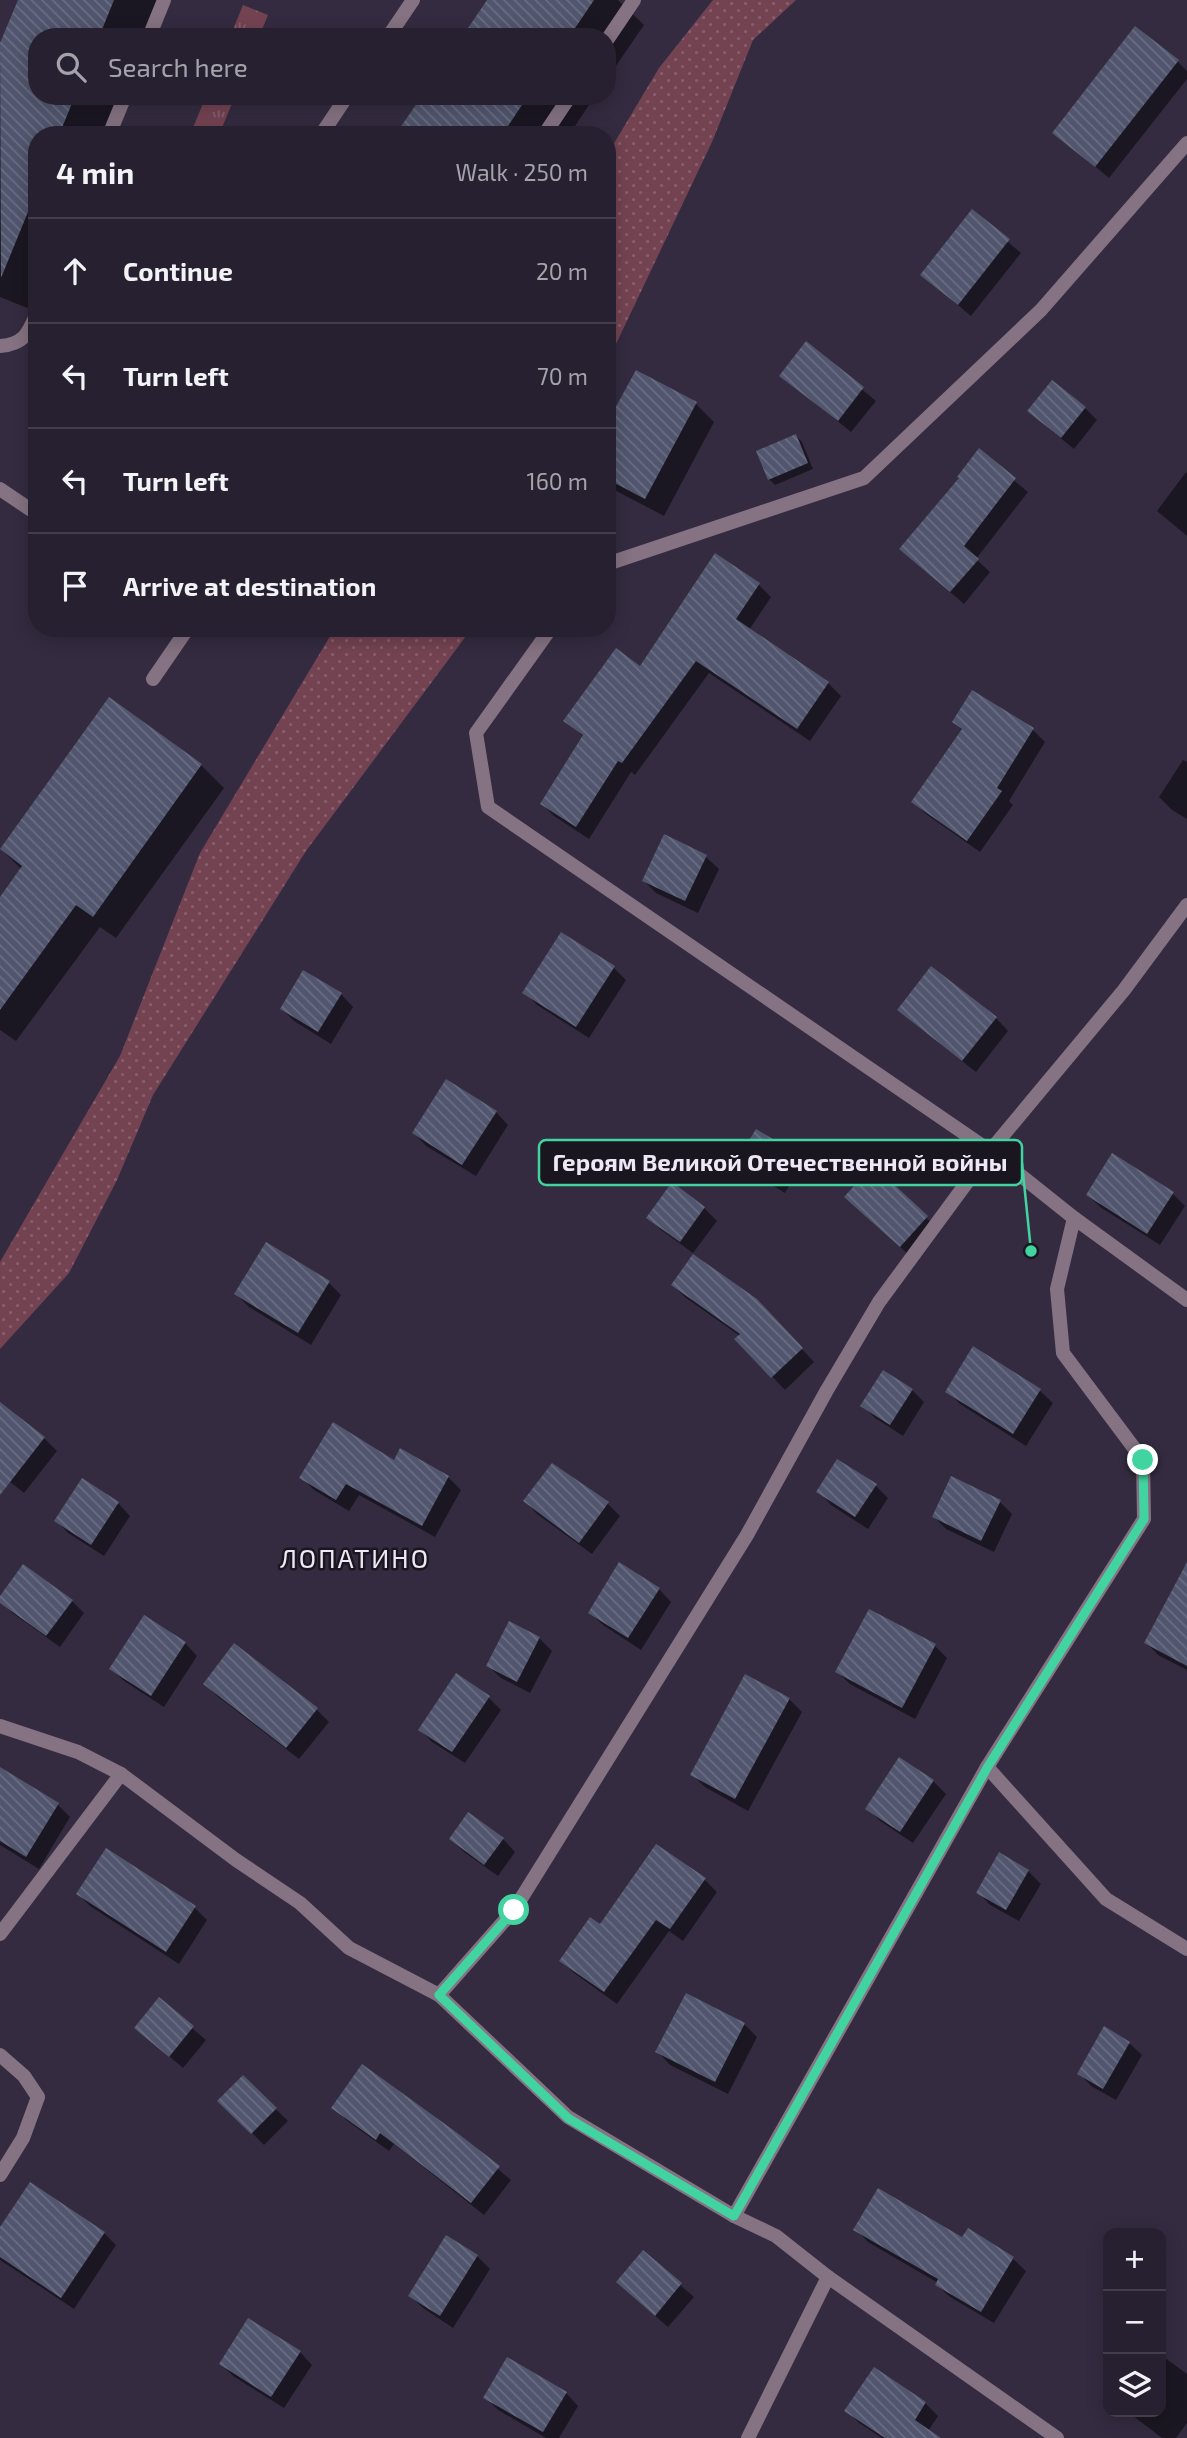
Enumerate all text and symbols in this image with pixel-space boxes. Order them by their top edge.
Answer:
search box [28,28,616,105]
icon: search [52,48,90,86]
text: Search here [108,51,248,82]
text: 4 min [56,154,134,190]
text: Walk · 250 m [455,158,588,186]
icon: ahead [56,252,94,290]
text: Continue [123,255,233,286]
text: 20 m [536,257,588,285]
icon: left [56,357,94,395]
text: Turn left [123,360,229,391]
text: 70 m [537,362,588,390]
icon: left [56,462,94,500]
text: Turn left [123,465,229,496]
text: 160 m [527,467,588,495]
icon: arrive [56,567,94,605]
text: Arrive at destination [123,570,376,601]
callout: Героям Великой Отечественной войны [539,1140,1022,1185]
text: Героям Великой Отечественной войны [553,1147,1007,1176]
route end [1127,1444,1158,1475]
district label: ЛОПАТИНО [280,1542,430,1573]
route start [498,1894,529,1925]
map controls [1103,2228,1166,2417]
button: + [1103,2228,1166,2291]
button: − [1103,2291,1166,2354]
button: layers [1103,2354,1166,2417]

